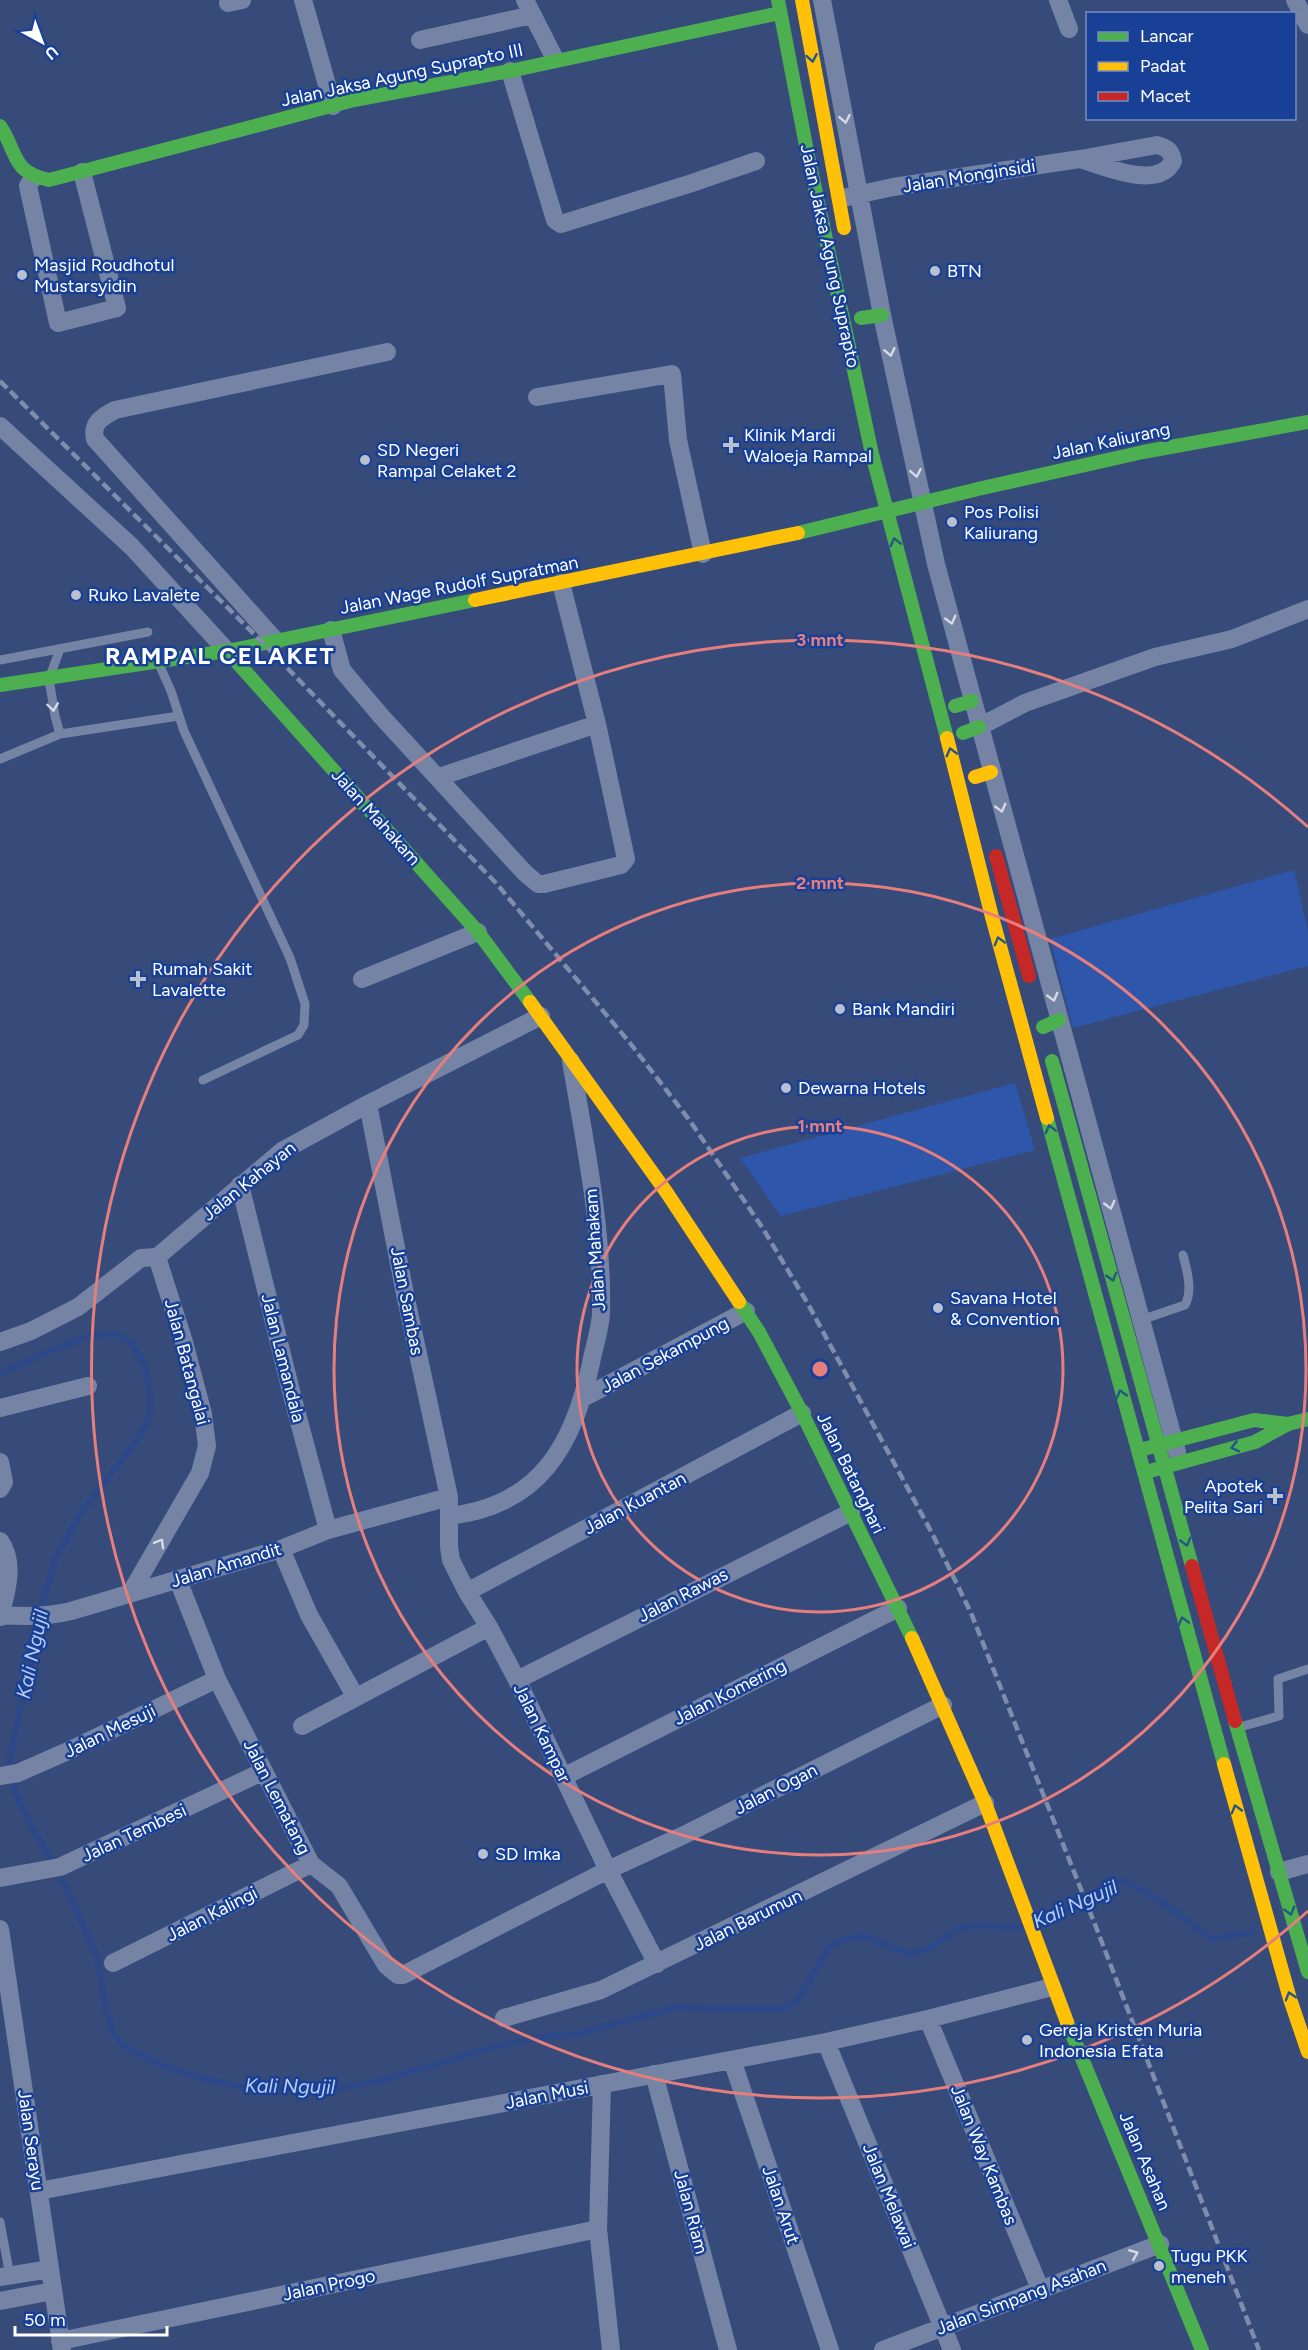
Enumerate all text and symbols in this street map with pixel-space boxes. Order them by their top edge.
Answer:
north arrow [12,12,72,72]
legend [1086,12,1296,120]
text: Lancar [1140,25,1194,47]
street label: Jalan Jaksa Agung Suprapto III [279,39,525,111]
text: U [41,42,62,64]
one-way arrow [805,52,818,62]
text: Padat [1140,55,1186,77]
text: Macet [1140,85,1191,107]
one-way arrow [838,114,851,124]
street label: Jalan Jaksa Agung Suprapto [796,142,864,370]
street label: Jalan Monginsidi [901,155,1037,197]
place label: Masjid Roudhotul Mustarsyidin [34,254,174,297]
place label: BTN [947,260,982,282]
marker: BTN [928,264,942,278]
marker: Masjid Roudhotul Mustarsyidin [15,268,29,282]
one-way arrow [883,347,896,357]
street label: Jalan Kaliurang [1050,418,1172,464]
place label: Klinik Mardi Waloeja Rampal [744,424,872,467]
marker: Klinik Mardi Waloeja Rampal [722,436,740,454]
place label: SD Negeri Rampal Celaket 2 [377,439,517,482]
marker: SD Negeri Rampal Celaket 2 [358,453,372,467]
one-way arrow [909,468,922,478]
place label: Pos Polisi Kaliurang [964,501,1039,544]
marker: Pos Polisi Kaliurang [945,515,959,529]
one-way arrow [890,537,902,548]
street label: Jalan Wage Rudolf Supratman [338,551,580,619]
place label: Ruko Lavalete [88,584,200,606]
marker: Ruko Lavalete [69,588,83,602]
one-way arrow [943,615,956,625]
text: 3 mnt [796,629,844,651]
district label: RAMPAL CELAKET [105,641,335,670]
one-way arrow [47,702,59,711]
one-way arrow [946,747,958,758]
street label: Jalan Mahakam [327,764,425,870]
one-way arrow [994,803,1007,813]
text: 2 mnt [796,872,844,894]
one-way arrow [994,936,1006,947]
place label: Rumah Sakit Lavalette [152,958,252,1001]
marker: Rumah Sakit Lavalette [129,970,147,988]
one-way arrow [1046,991,1058,1001]
place label: Bank Mandiri [852,998,955,1020]
marker: Bank Mandiri [833,1002,847,1016]
place label: Dewarna Hotels [798,1077,926,1099]
marker: Dewarna Hotels [779,1081,793,1095]
text: 1 mnt [797,1115,843,1137]
one-way arrow [1044,1124,1057,1134]
street label: Jalan Kahayan [198,1137,300,1225]
street label: Jalan Mahakam [580,1188,610,1312]
one-way arrow [1102,1200,1115,1210]
street label: Jalan Sambas [386,1245,428,1357]
one-way arrow [1105,1271,1117,1282]
place label: Savana Hotel & Convention [950,1287,1060,1330]
street label: Jalan Lamandala [256,1291,310,1425]
street label: Jalan Batangalai [160,1297,214,1427]
marker: Savana Hotel & Convention [931,1301,945,1315]
street label: Jalan Sekampung [597,1312,733,1398]
centre of rings [810,1359,830,1379]
one-way arrow [1116,1390,1128,1400]
street label: Jalan Batanghari [812,1409,890,1537]
one-way arrow [1230,1440,1241,1452]
street label: Jalan Kuantan [580,1467,690,1539]
place label: Apotek Pelita Sari [1184,1475,1263,1518]
marker: Apotek Pelita Sari [1268,1489,1282,1503]
one-way arrow [1178,1537,1191,1547]
street label: Jalan Amandit [168,1538,284,1592]
one-way arrow [153,1539,164,1550]
street label: Jalan Rawas [634,1563,732,1627]
water label: Kali Ngujil [11,1607,53,1701]
one-way arrow [1178,1616,1190,1627]
street label: Jalan Komering [670,1654,790,1730]
street label: Jalan Kampar [509,1680,575,1786]
street label: Jalan Mesuji [61,1700,159,1762]
street label: Jalan Lematang [239,1736,315,1858]
street label: Jalan Ogan [731,1759,821,1819]
street label: Jalan Tembesi [78,1799,190,1867]
one-way arrow [1231,1804,1243,1815]
place label: SD Imka [495,1843,561,1865]
marker: SD Imka [476,1847,490,1861]
water label: Kali Ngujil [1029,1874,1122,1933]
street label: Jalan Kalingi [163,1882,261,1946]
street label: Jalan Barumun [690,1884,806,1956]
one-way arrow [1283,1906,1295,1916]
one-way arrow [1285,1992,1297,2002]
place label: Gereja Kristen Muria Indonesia Efata [1039,2019,1202,2062]
marker: Gereja Kristen Muria Indonesia Efata [1020,2033,1034,2047]
water label: Kali Ngujil [245,2073,336,2099]
street label: Jalan Musi [504,2076,590,2114]
street label: Jalan Way Kambas [946,2082,1022,2228]
street label: Jalan Serayu [13,2088,49,2192]
street label: Jalan Asahan [1114,2108,1176,2214]
street label: Jalan Melawai [858,2140,920,2252]
street label: Jalan Arut [757,2163,805,2247]
street label: Jalan Riam [669,2168,713,2256]
place label: Tugu PKK meneh [1171,2245,1248,2288]
one-way arrow [1128,2249,1139,2261]
street label: Jalan Simpang Asahan [933,2254,1109,2340]
marker: Tugu PKK meneh [1152,2259,1166,2273]
street label: Jalan Progo [281,2264,377,2306]
scale bar [15,2299,166,2337]
text: 50 m [24,2309,66,2331]

